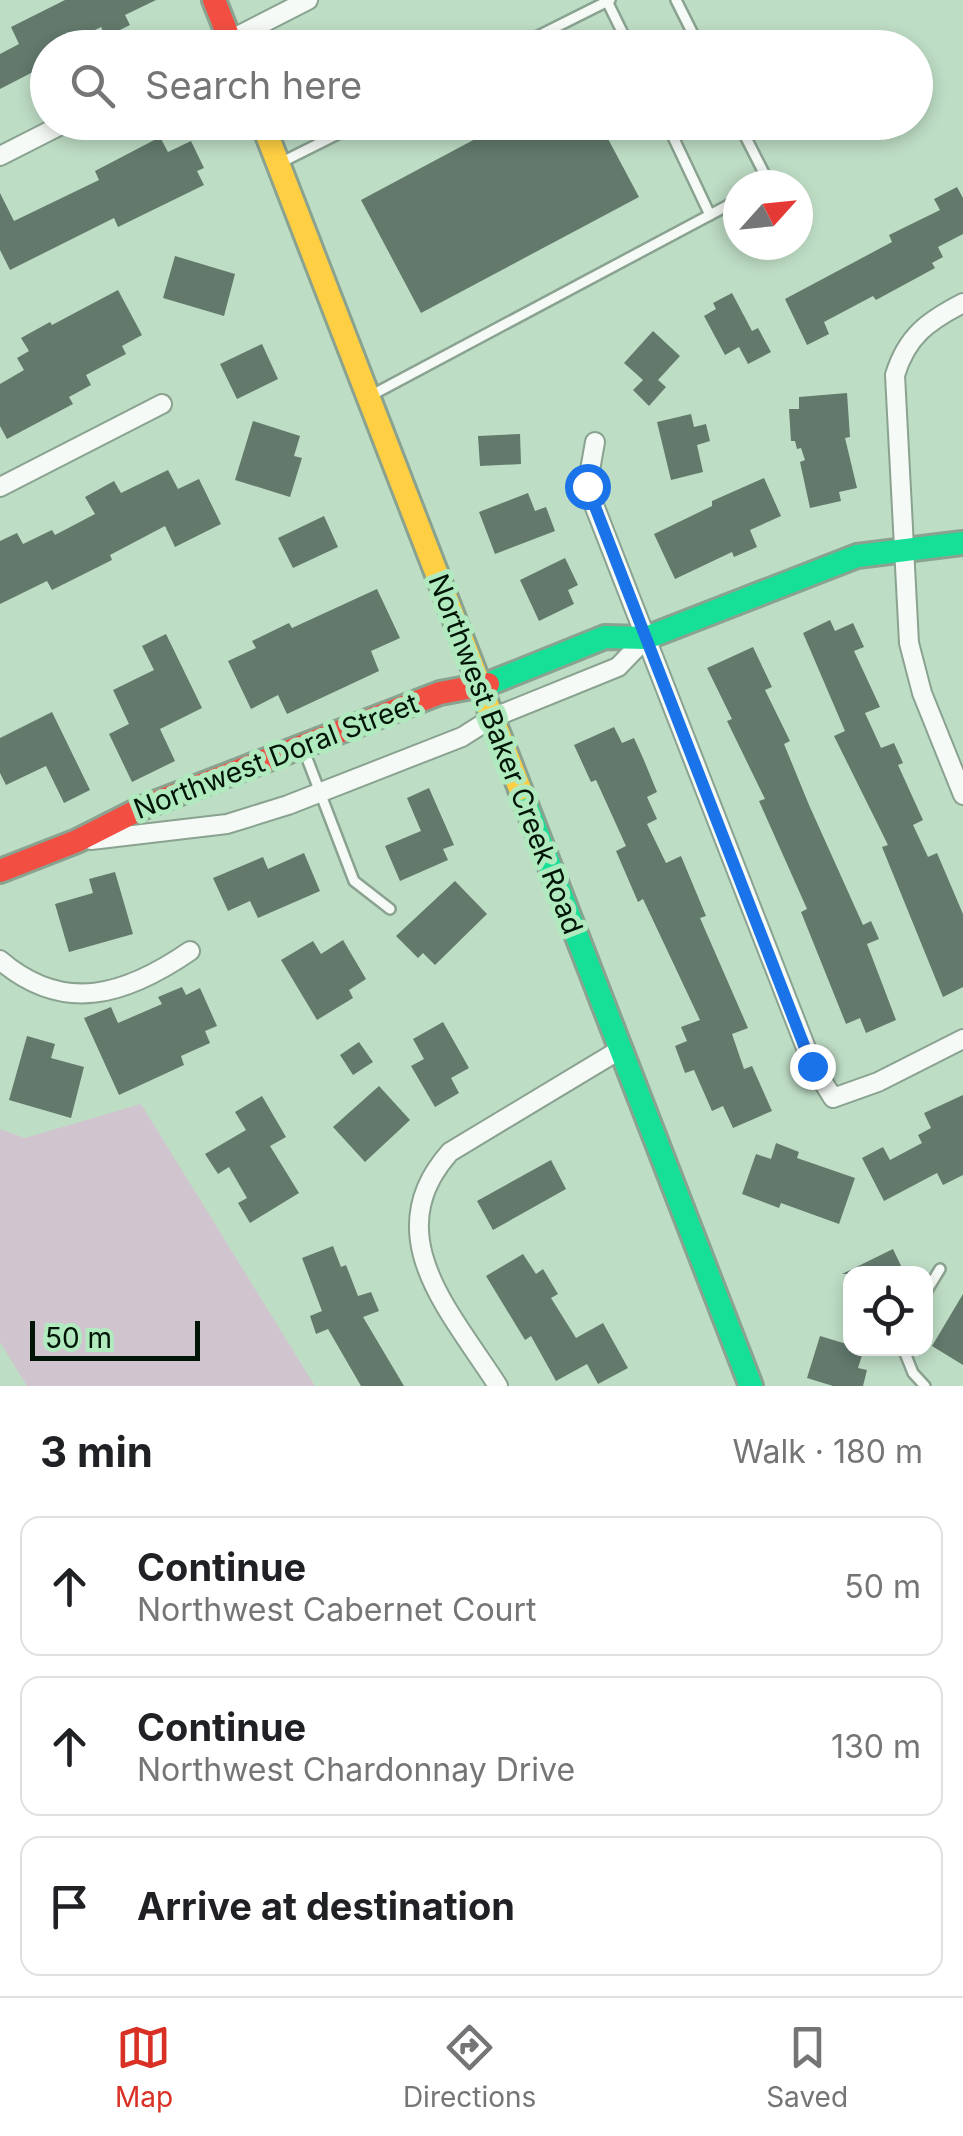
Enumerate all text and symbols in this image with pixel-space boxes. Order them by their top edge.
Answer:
search box [30,30,933,140]
icon: search [65,58,120,113]
text: Search here [145,62,362,108]
north arrow [723,170,813,260]
route start [565,464,611,510]
street label: Northwest Baker Creek Road [422,569,590,939]
street label: Northwest Doral Street [129,686,423,826]
route end [790,1044,836,1090]
map controls [843,1266,933,1356]
button: locate [843,1266,933,1356]
scale bar [30,1316,200,1360]
text: 50 m [45,1321,112,1355]
text: 3 min [40,1426,153,1477]
text: Walk · 180 m [733,1432,923,1471]
text: Continue [137,1544,306,1590]
icon: ahead [42,1559,97,1614]
text: 50 m [844,1567,921,1606]
text: Northwest Cabernet Court [137,1590,537,1629]
text: Continue [137,1704,306,1750]
icon: ahead [42,1719,97,1774]
text: 130 m [831,1727,921,1766]
text: Northwest Chardonnay Drive [137,1750,575,1789]
icon: arrive [42,1879,97,1934]
text: Arrive at destination [137,1883,515,1929]
tab: Map [115,2020,173,2114]
tab: Directions [403,2020,536,2114]
tab: Saved [766,2020,848,2114]

